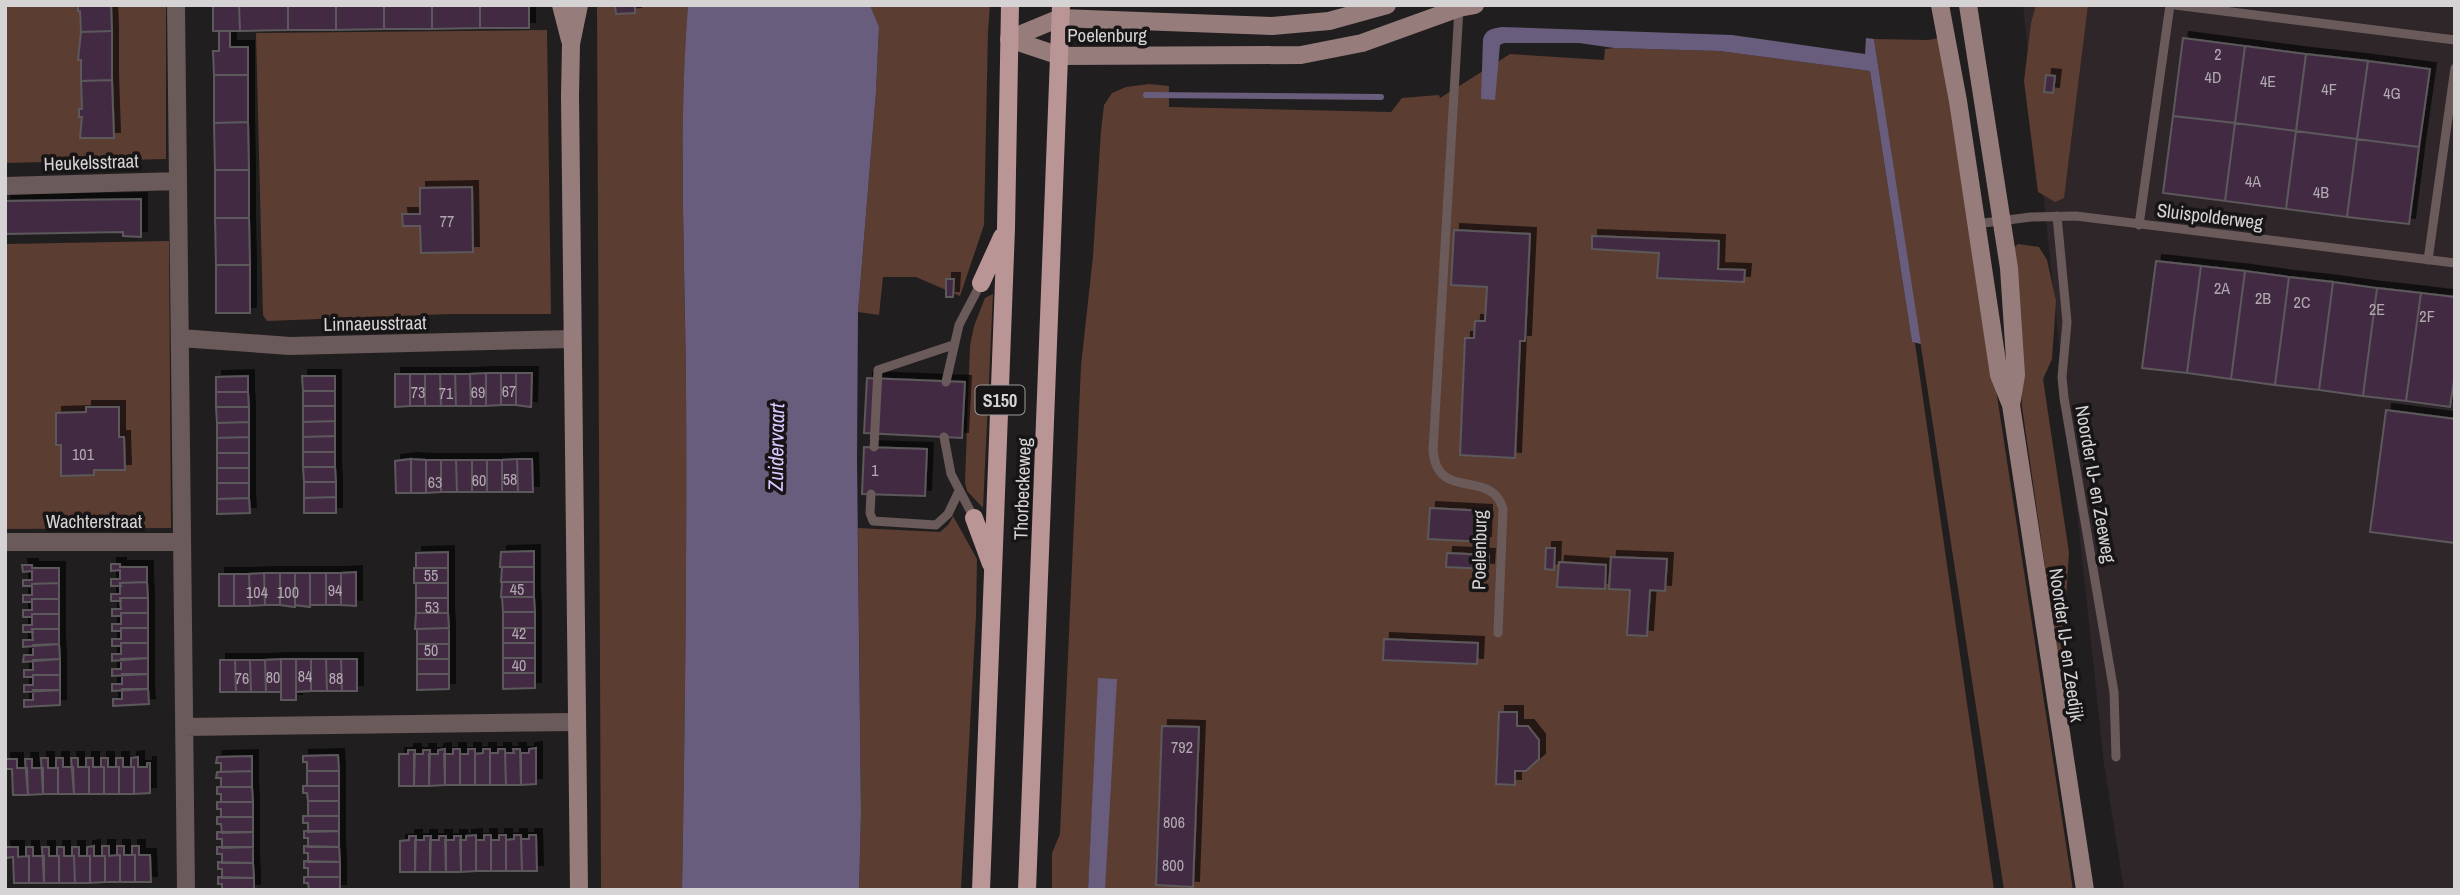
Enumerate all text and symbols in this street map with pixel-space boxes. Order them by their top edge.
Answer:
street label: Poelenburg [1067,22,1147,48]
house number: 2 [2214,43,2222,65]
house number: 4D [2205,66,2221,88]
house number: 4E [2260,70,2276,92]
house number: 4F [2321,78,2337,100]
house number: 4G [2383,82,2401,104]
street label: Heukelsstraat [43,147,140,177]
house number: 4A [2245,170,2261,192]
house number: 4B [2313,181,2329,203]
street label: Sluispolderweg [2156,197,2265,235]
house number: 77 [440,210,454,232]
house number: 2A [2214,277,2230,299]
house number: 2B [2255,287,2271,309]
house number: 2C [2294,291,2310,313]
house number: 2E [2369,298,2385,320]
house number: 2F [2419,305,2435,327]
street label: Linnaeusstraat [323,309,427,337]
house number: 67 [502,380,516,402]
house number: 73 [411,381,425,403]
house number: 69 [471,381,485,403]
house number: 71 [439,382,454,404]
road number: S150 [976,386,1024,414]
water label: Zuidervaart [761,402,791,492]
street label: Noorder IJ- en Zeeweg [2069,403,2123,565]
street label: Thorbeckeweg [1007,437,1037,541]
house number: 101 [72,443,95,465]
house number: 1 [871,459,879,481]
house number: 58 [503,468,517,490]
house number: 60 [472,469,486,491]
house number: 63 [428,471,442,493]
street label: Wachterstraat [46,508,143,534]
street label: Poelenburg [1465,510,1493,590]
house number: 55 [424,564,438,586]
street label: Noorder IJ- en Zeedijk [2043,566,2091,724]
house number: 45 [510,578,524,600]
house number: 94 [328,579,342,601]
house number: 104 [246,581,268,603]
house number: 100 [277,581,299,603]
house number: 53 [425,596,439,618]
house number: 42 [512,622,526,644]
house number: 50 [424,639,438,661]
house number: 40 [512,654,526,676]
house number: 84 [298,665,312,687]
house number: 80 [266,666,280,688]
house number: 76 [235,667,249,689]
house number: 88 [329,667,343,689]
house number: 792 [1171,736,1193,758]
house number: 806 [1163,811,1185,833]
house number: 800 [1162,854,1184,876]

